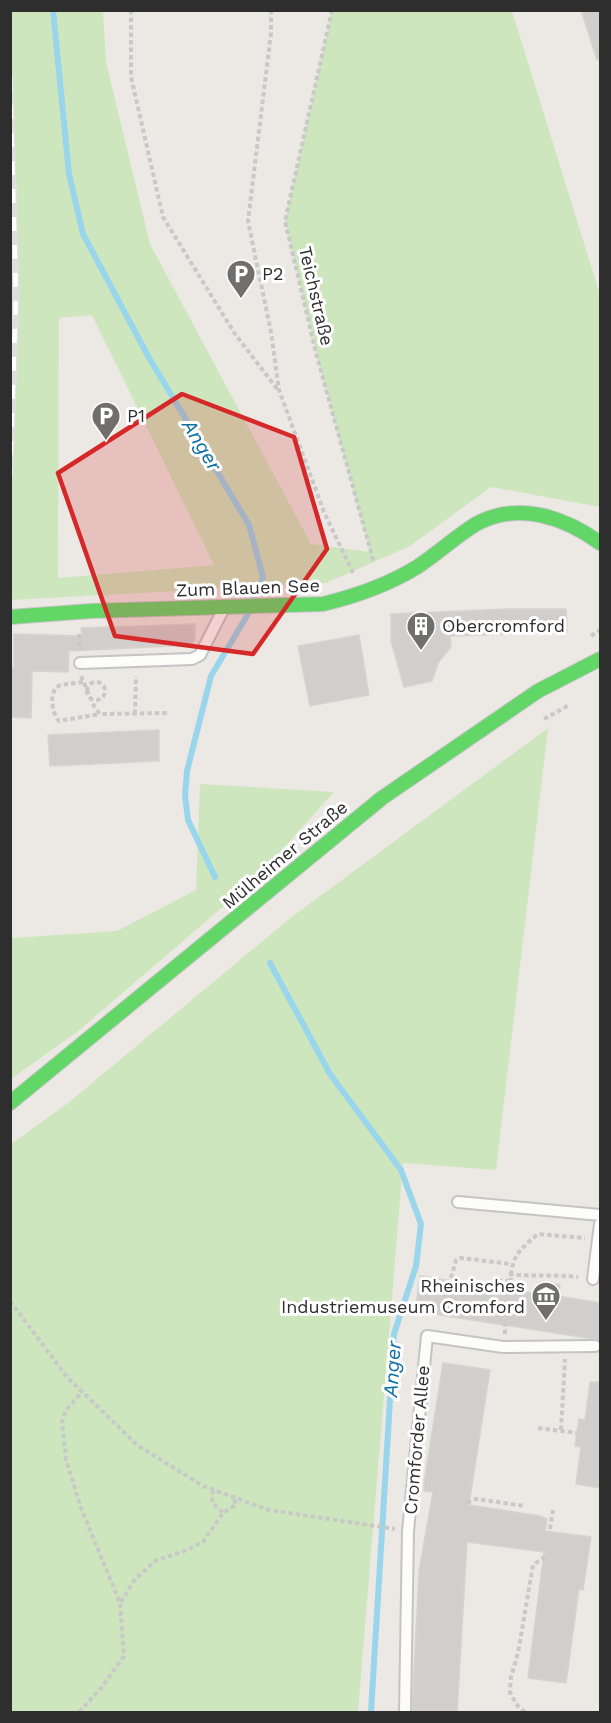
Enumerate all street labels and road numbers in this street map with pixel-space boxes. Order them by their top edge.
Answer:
street label: Teichstraße [295,244,338,348]
street label: Zum Blauen See [176,574,320,601]
street label: Mülheimer Straße [218,796,351,913]
street label: Cromforder Allee [400,1365,433,1515]

